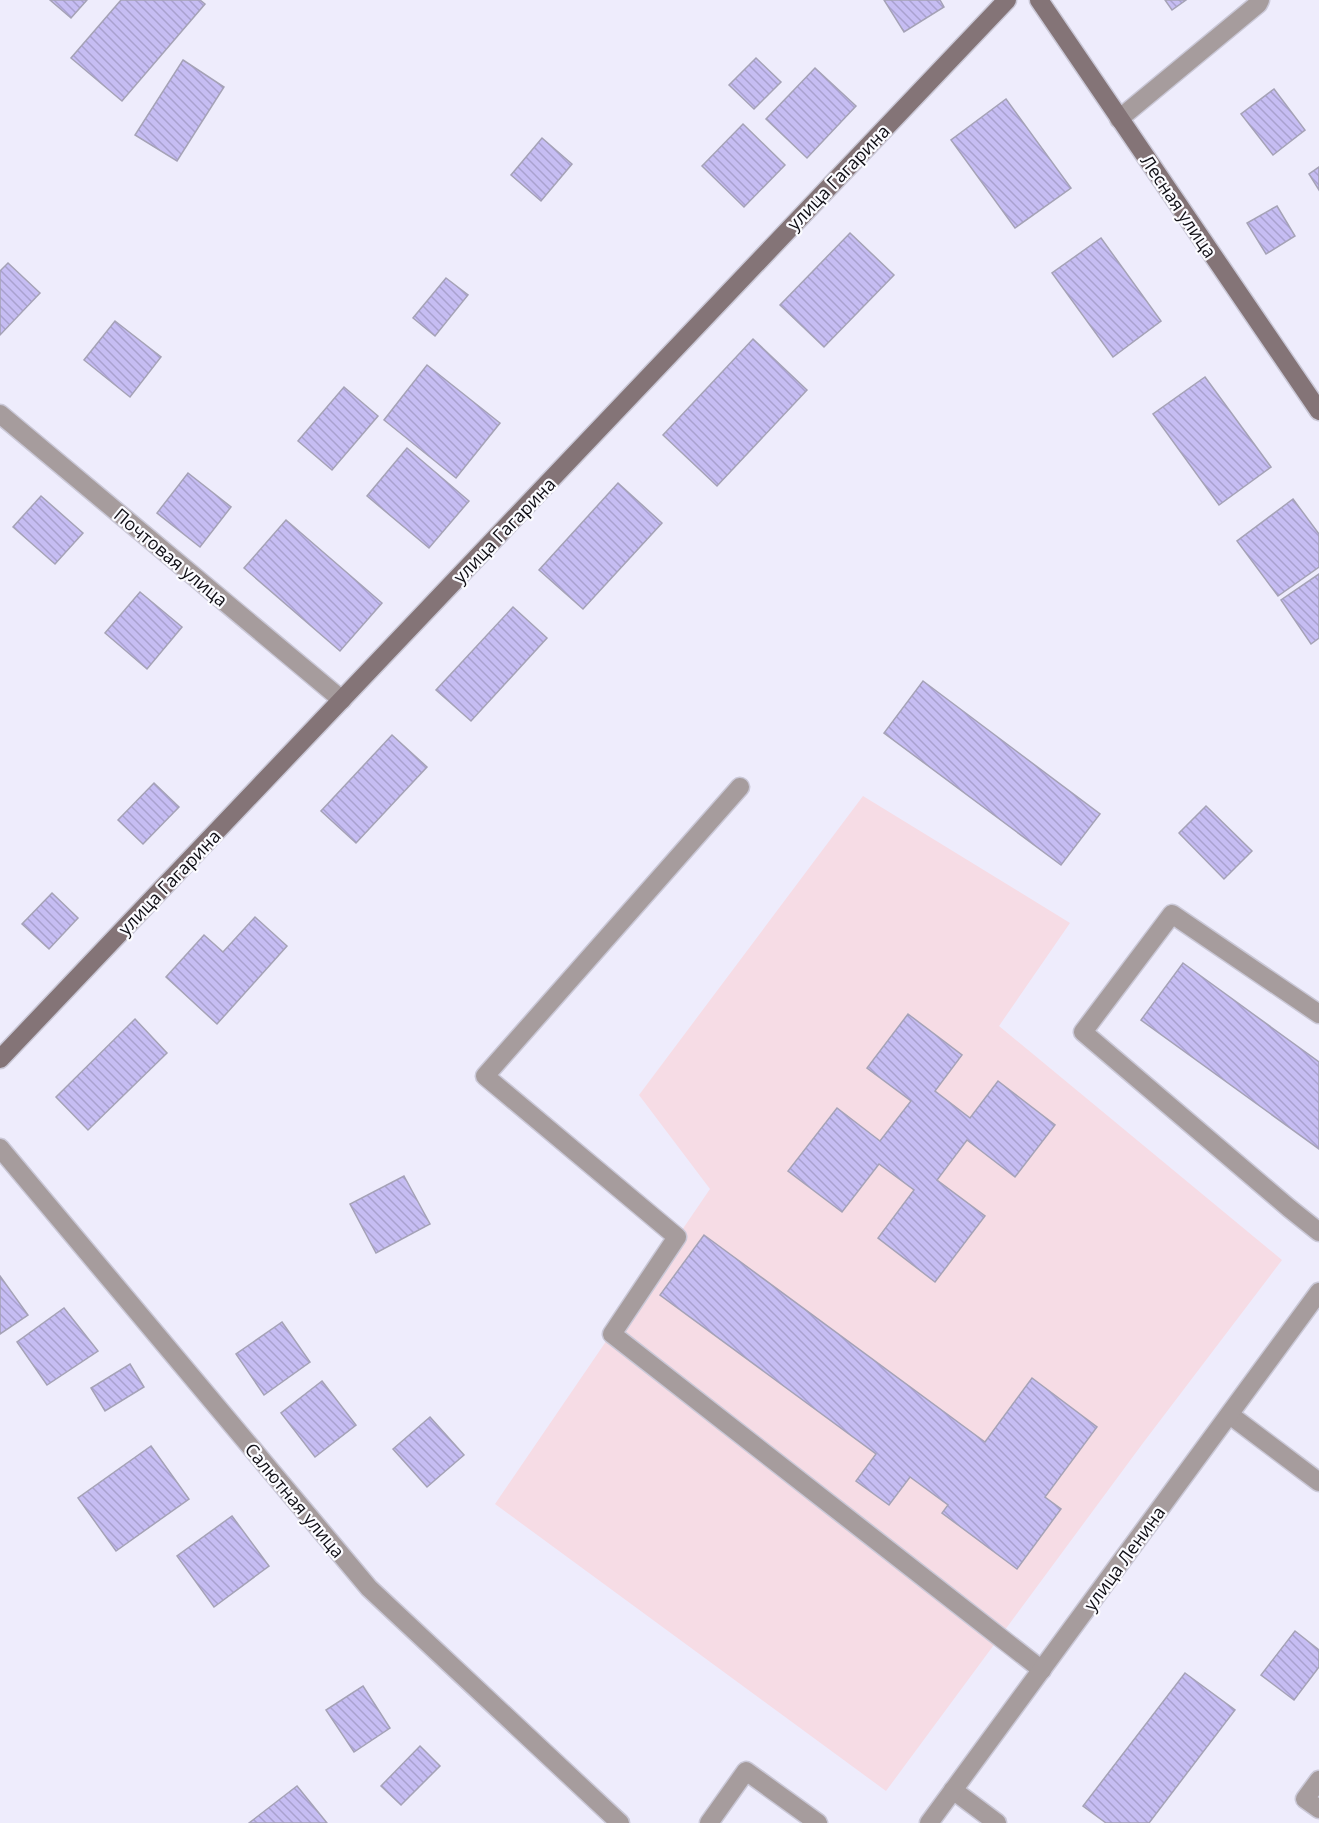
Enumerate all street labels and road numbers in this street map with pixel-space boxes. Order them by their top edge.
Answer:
street label: улица Гагарина [782,119,894,235]
street label: Лесная улица [1136,150,1222,262]
street label: улица Гагарина [448,472,560,588]
street label: Почтовая улица [109,502,233,612]
street label: улица Гагарина [113,824,225,940]
street label: Салютная улица [240,1437,350,1563]
street label: улица Ленина [1078,1501,1170,1615]

